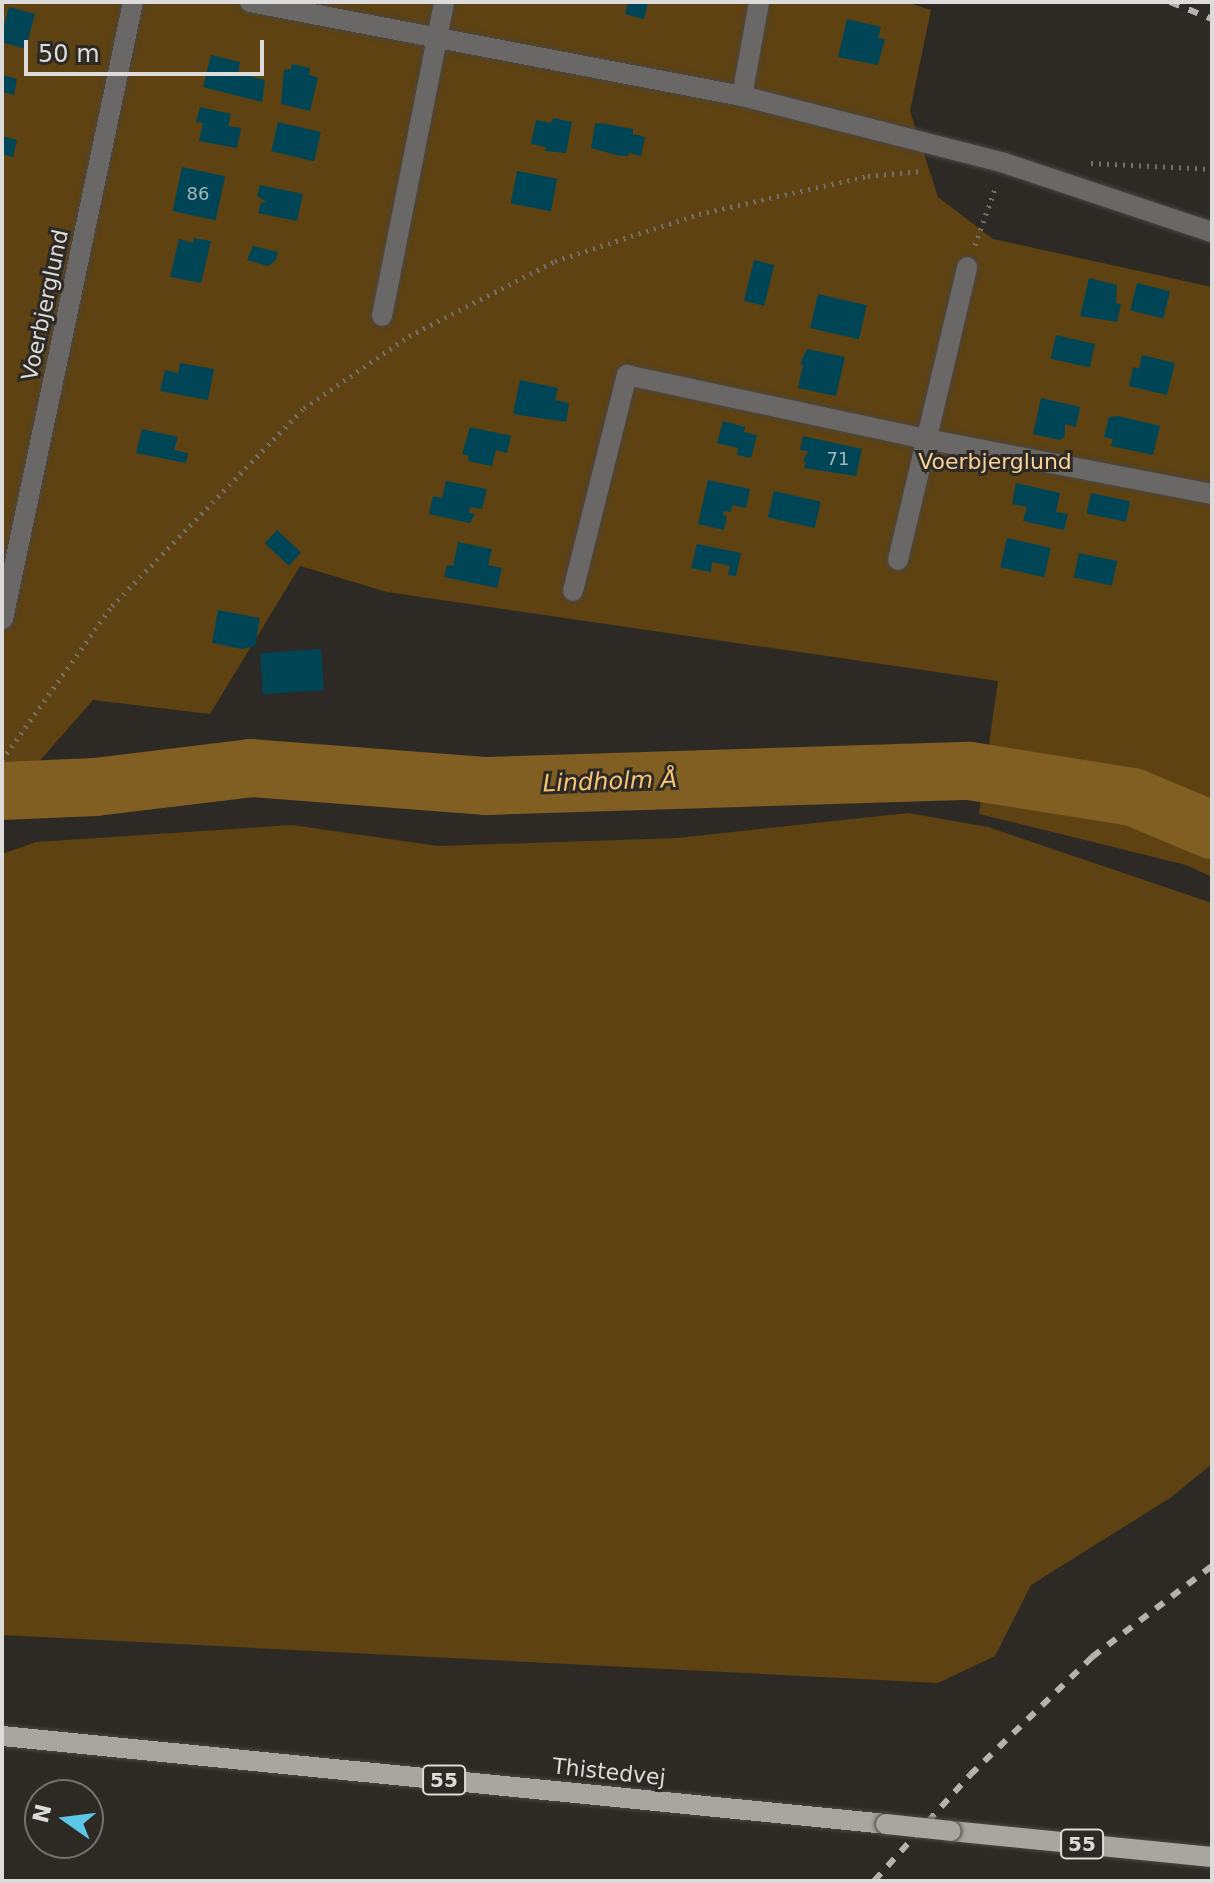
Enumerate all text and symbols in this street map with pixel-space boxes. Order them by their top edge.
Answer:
scale bar [28,24,268,74]
text: 50 m [38,40,100,68]
house number: 86 [187,183,209,205]
street label: Voerbjerglund [16,227,74,383]
house number: 71 [827,448,849,470]
park label: Voerbjerglund [918,449,1072,475]
water label: Lindholm Å [542,765,678,799]
street label: Thistedvej [551,1753,667,1791]
road number: 55 [422,1764,466,1796]
north arrow [24,1779,104,1859]
text: N [28,1802,57,1826]
road number: 55 [1060,1828,1104,1860]

